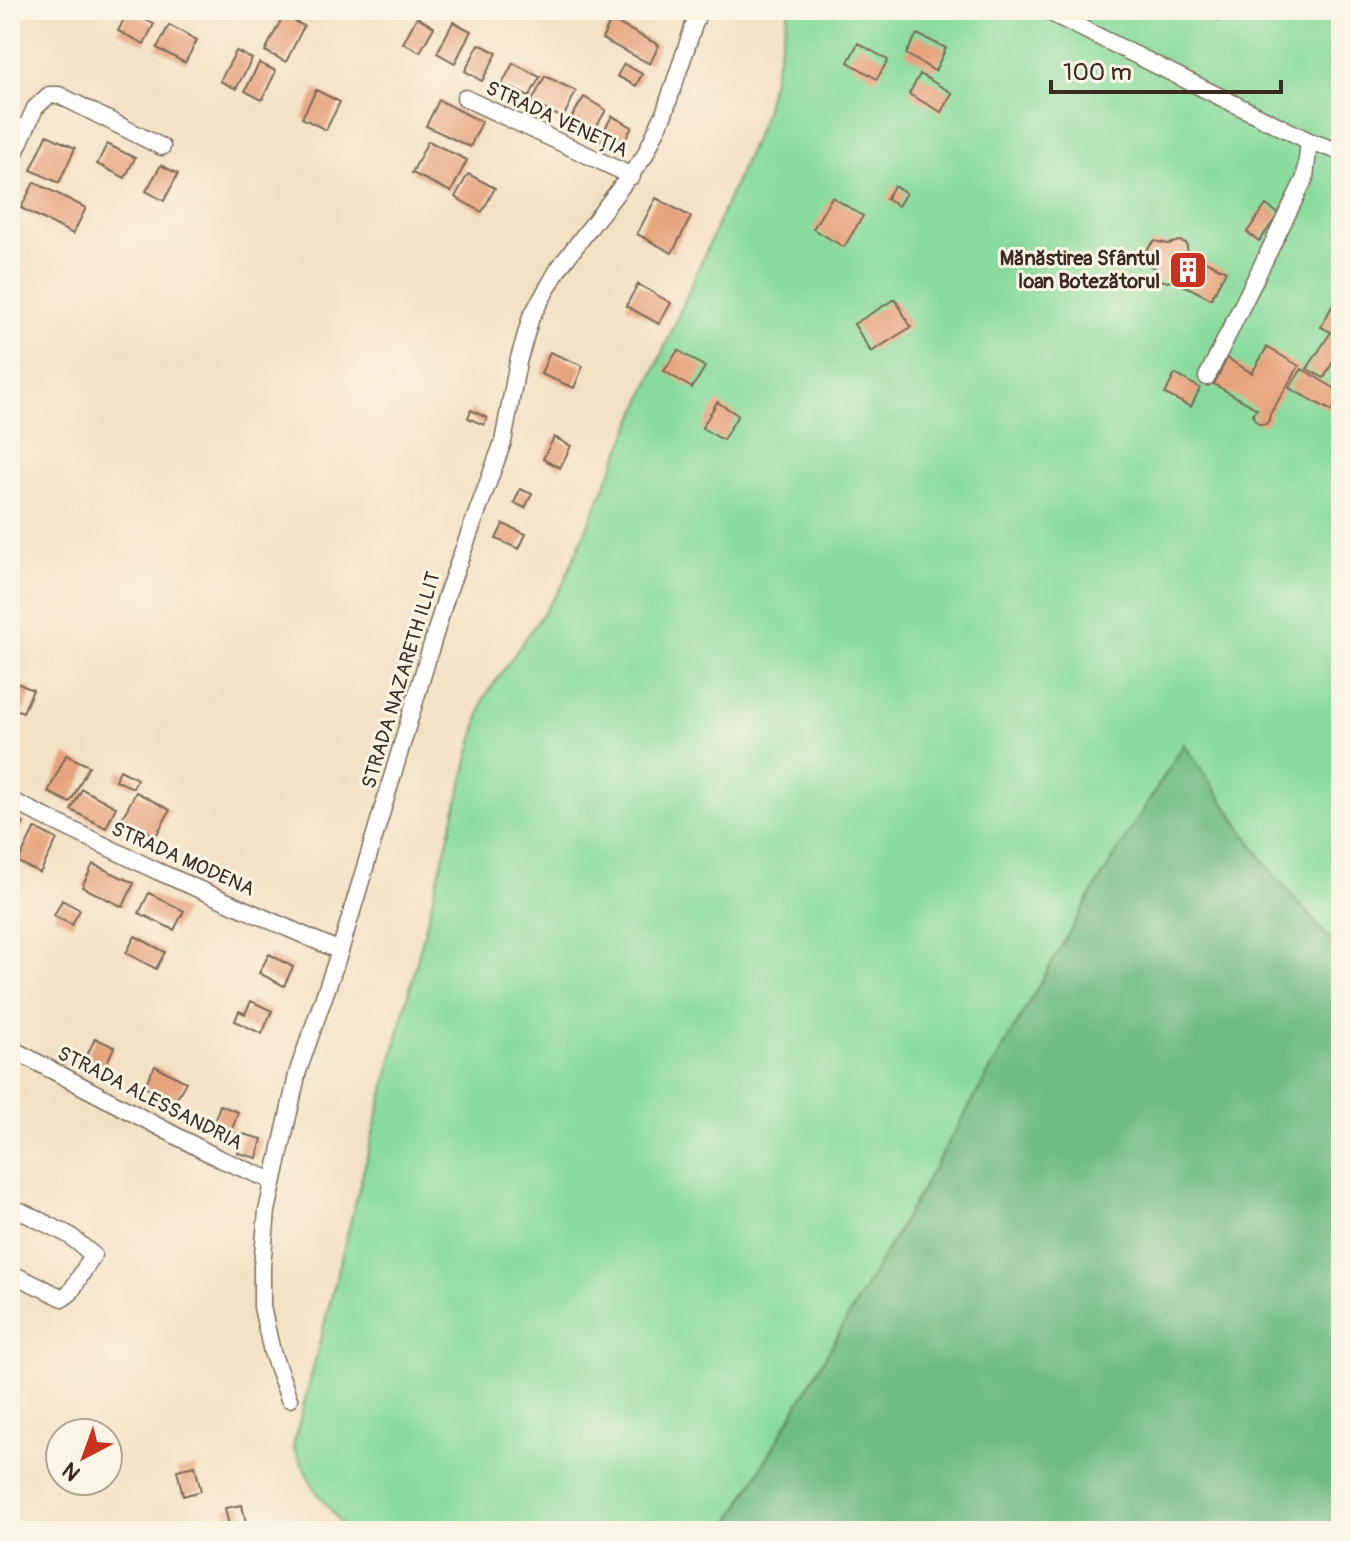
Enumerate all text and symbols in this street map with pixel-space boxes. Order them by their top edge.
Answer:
scale bar [1051,44,1281,94]
text: 100 m [1063,58,1132,87]
street label: STRADA VENEȚIA [482,75,632,163]
place label: Mănăstirea Sfântul Ioan Botezătorul [1000,246,1160,294]
building icon: Mănăstirea Sfântul Ioan Botezătorul [1167,249,1209,291]
street label: STRADA NAZARETH ILLIT [356,569,446,791]
street label: STRADA MODENA [108,816,258,902]
street label: STRADA ALESSANDRIA [53,1040,247,1156]
north arrow [44,1417,124,1497]
text: N [57,1456,86,1487]

